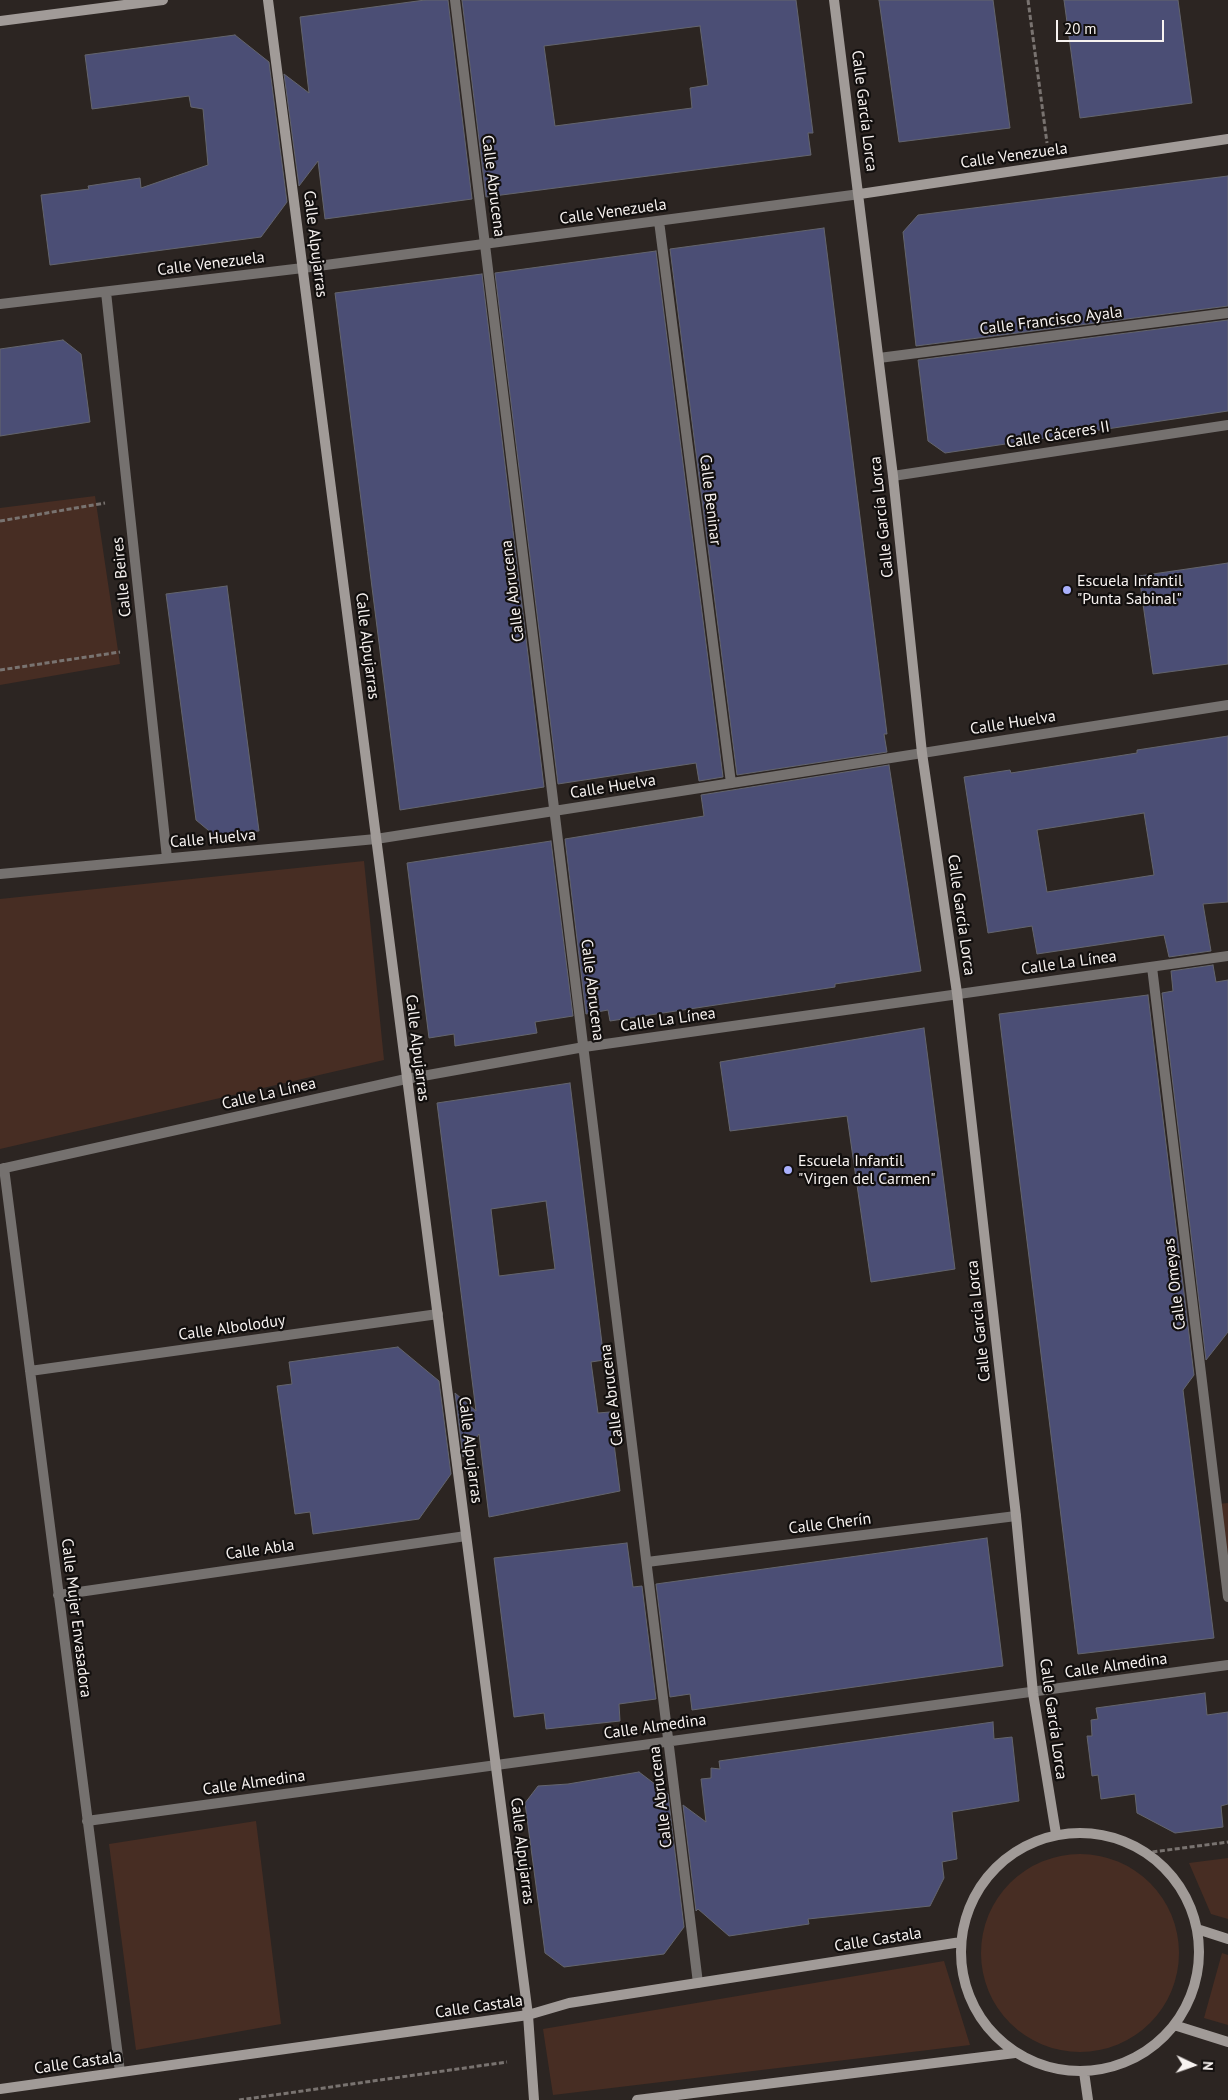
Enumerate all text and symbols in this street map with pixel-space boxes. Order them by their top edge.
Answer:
scale bar [1058,10,1166,42]
text: 20 m [1064,19,1097,38]
street label: Calle García Lorca [847,49,881,173]
street label: Calle Abrucena [477,134,509,238]
street label: Calle Venezuela [959,139,1069,173]
street label: Calle Alpujarras [299,189,331,299]
street label: Calle Venezuela [558,195,668,229]
street label: Calle Venezuela [156,248,266,280]
street label: Calle Francisco Ayala [979,303,1123,339]
street label: Calle Cáceres II [1005,417,1111,453]
street label: Calle Beninar [695,454,725,546]
street label: Calle García Lorca [866,455,898,579]
street label: Calle Beires [108,536,136,618]
street label: Calle Abrucena [497,539,529,643]
place label: Escuela Infantil "Punta Sabinal" [1077,571,1183,609]
marker: Escuela Infantil "Punta Sabinal" [1061,584,1073,596]
street label: Calle Alpujarras [351,591,383,701]
street label: Calle Huelva [969,707,1057,739]
street label: Calle Huelva [569,771,657,803]
street label: Calle Huelva [169,826,257,852]
street label: Calle García Lorca [943,853,979,977]
street label: Calle Abrucena [576,938,608,1042]
street label: Calle La Línea [1020,947,1118,979]
street label: Calle Alpujarras [401,993,433,1103]
street label: Calle La Línea [619,1004,717,1036]
street label: Calle La Línea [220,1074,318,1114]
place label: Escuela Infantil "Virgen del Carmen" [798,1151,936,1189]
marker: Escuela Infantil "Virgen del Carmen" [782,1164,794,1176]
street label: Calle Omeyas [1160,1237,1190,1331]
street label: Calle García Lorca [963,1259,995,1383]
street label: Calle Alboloduy [177,1311,287,1345]
street label: Calle Abrucena [596,1343,628,1447]
street label: Calle Alpujarras [454,1395,486,1505]
street label: Calle Cherín [788,1509,872,1539]
street label: Calle Abla [224,1536,296,1564]
street label: Calle Mujer Envasadora [57,1537,95,1699]
street label: Calle Almedina [1064,1649,1168,1683]
street label: Calle García Lorca [1035,1657,1071,1781]
street label: Calle Almedina [603,1710,707,1744]
street label: Calle Abrucena [645,1745,677,1849]
street label: Calle Almedina [202,1766,306,1800]
street label: Calle Alpujarras [506,1796,538,1906]
street label: Calle Castala [833,1924,923,1956]
street label: Calle Castala [434,1991,524,2023]
north arrow [1168,2040,1218,2090]
street label: Calle Castala [33,2047,123,2079]
text: N [1199,2061,1217,2071]

